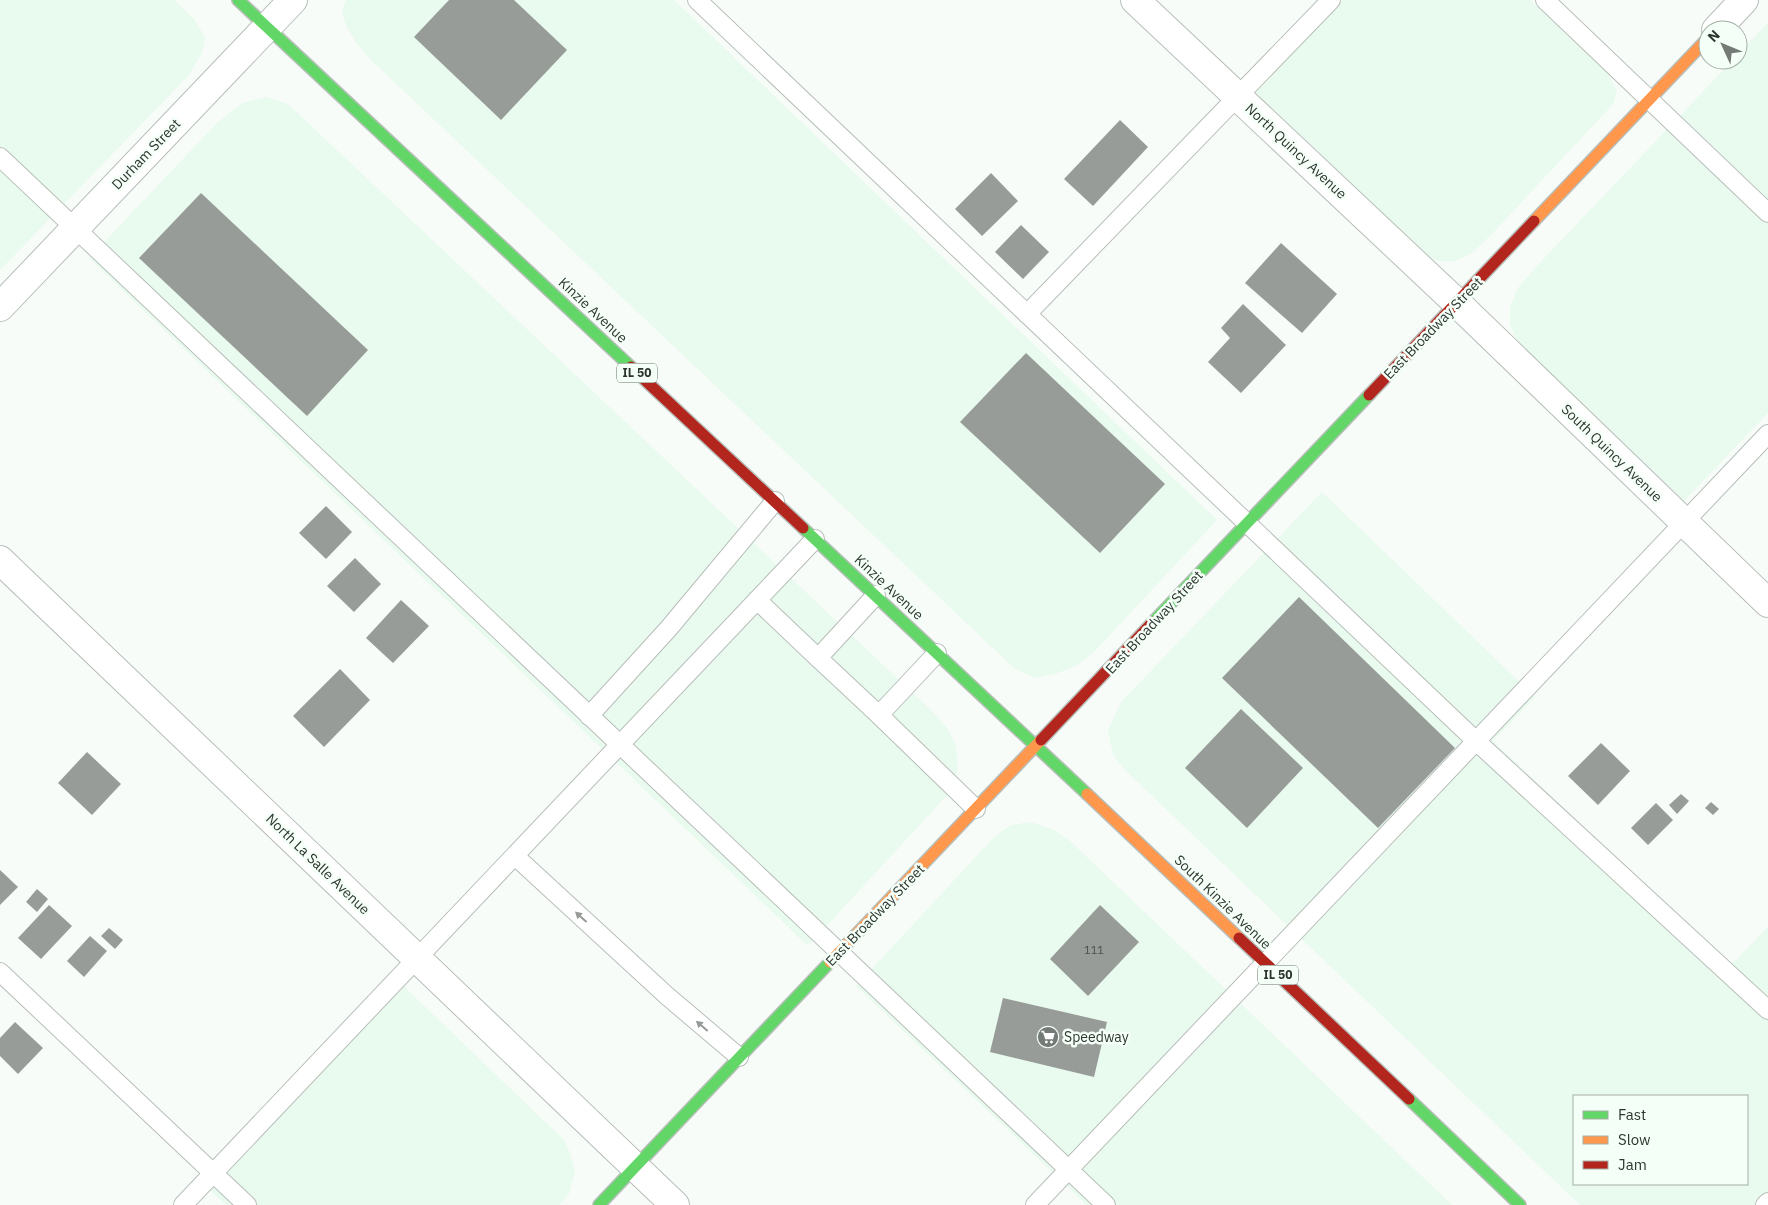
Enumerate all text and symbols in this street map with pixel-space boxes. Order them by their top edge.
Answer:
north arrow [1698,20,1748,70]
text: N [1704,26,1724,46]
street label: North Quincy Avenue [1241,99,1351,203]
street label: Durham Street [108,115,184,193]
street label: Kinzie Avenue [555,273,632,347]
street label: East Broadway Street [1380,273,1486,383]
road number: IL 50 [617,363,657,382]
street label: South Quincy Avenue [1558,400,1666,506]
street label: Kinzie Avenue [851,550,928,624]
street label: East Broadway Street [1101,566,1207,677]
street label: North La Salle Avenue [262,810,374,919]
street label: South Kinzie Avenue [1171,851,1276,953]
street label: East Broadway Street [822,860,928,970]
one-way arrow [575,911,587,923]
house number: 111 [1084,943,1104,957]
road number: IL 50 [1258,966,1298,984]
one-way arrow [696,1020,709,1031]
supermarket icon: Speedway [1036,1025,1060,1049]
place label: Speedway [1064,1028,1129,1046]
legend [1573,1095,1748,1185]
text: Fast [1618,1105,1646,1124]
text: Slow [1618,1130,1651,1149]
text: Jam [1618,1155,1647,1174]

